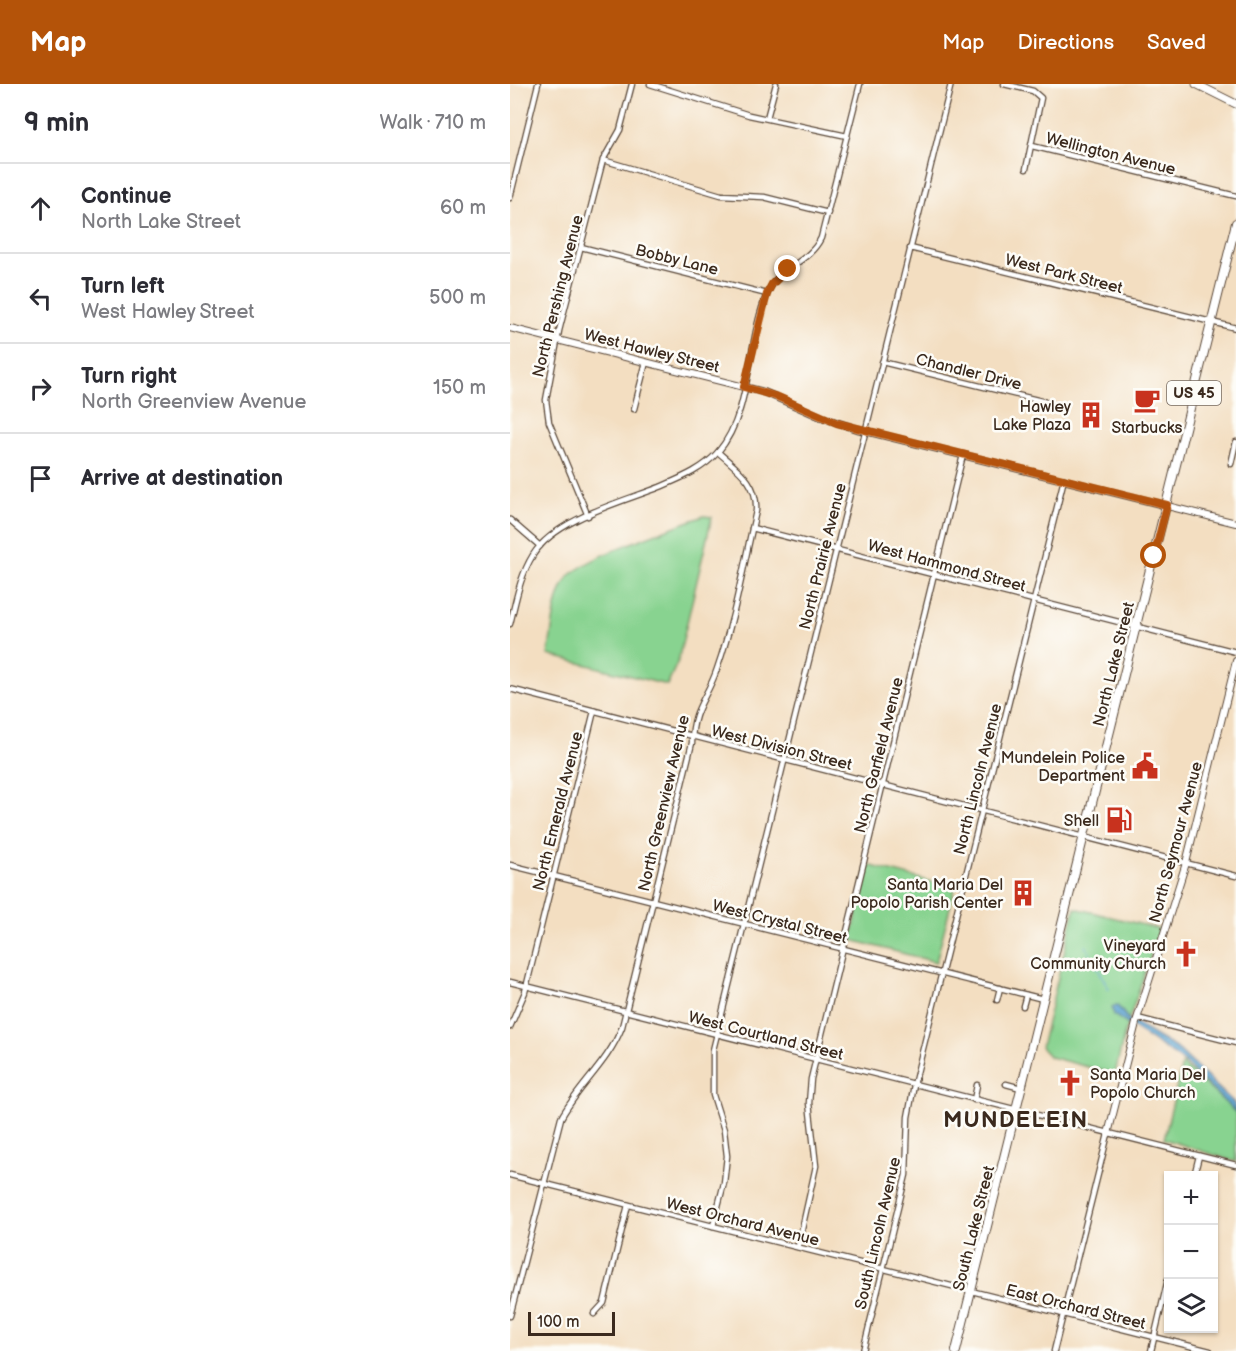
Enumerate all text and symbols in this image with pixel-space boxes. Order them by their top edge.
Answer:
text: Map [30,26,86,59]
text: Map [942,30,985,55]
text: Directions [1018,30,1114,55]
text: Saved [1147,30,1206,55]
text: 9 min [24,108,89,139]
text: Walk · 710 m [380,111,486,135]
street label: Wellington Avenue [1044,129,1178,180]
text: Continue [81,183,171,210]
icon: ahead [24,192,57,225]
text: 60 m [440,196,486,220]
text: North Lake Street [81,210,241,234]
street label: North Pershing Avenue [529,213,588,379]
street label: Bobby Lane [633,241,721,280]
street label: West Park Street [1003,251,1124,298]
route end [774,255,800,281]
text: Turn left [81,273,165,300]
icon: left [24,282,57,315]
text: 500 m [429,286,486,310]
text: West Hawley Street [81,300,254,324]
street label: West Hawley Street [582,325,721,377]
street label: Chandler Drive [914,350,1024,395]
text: Turn right [81,363,177,390]
icon: right [24,372,57,405]
text: 150 m [433,376,486,400]
road number: US 45 [1167,381,1221,405]
cafe icon: Starbucks [1132,385,1162,415]
text: North Greenview Avenue [81,390,306,414]
place label: Hawley Lake Plaza [993,398,1072,435]
building icon: Hawley Lake Plaza [1076,400,1106,430]
place label: Starbucks [1112,419,1183,438]
icon: arrive [24,462,57,495]
text: Arrive at destination [81,465,283,492]
street label: North Prairie Avenue [796,481,851,632]
street label: West Hammond Street [866,536,1028,597]
route start [1140,542,1166,568]
street label: North Lake Street [1090,600,1139,729]
street label: North Garfield Avenue [851,675,908,835]
street label: North Lincoln Avenue [950,701,1007,857]
street label: North Greenview Avenue [635,713,694,893]
street label: West Division Street [709,722,854,775]
street label: North Emerald Avenue [529,729,588,893]
place label: Mundelein Police Department [1001,749,1126,786]
public building icon: Mundelein Police Department [1130,751,1160,781]
street label: North Seymour Avenue [1146,759,1207,925]
fuel station icon: Shell [1104,805,1134,835]
place label: Shell [1064,812,1099,831]
place label: Santa Maria Del Popolo Parish Center [851,876,1003,913]
building icon: Santa Maria Del Popolo Parish Center [1008,878,1038,908]
street label: West Crystal Street [710,897,849,948]
place label: Vineyard Community Church [1030,937,1166,974]
church icon: Vineyard Community Church [1171,939,1201,969]
street label: West Courtland Street [686,1008,845,1065]
place label: Santa Maria Del Popolo Church [1090,1066,1206,1103]
church icon: Santa Maria Del Popolo Church [1055,1068,1085,1098]
district label: MUNDELEIN [943,1107,1089,1134]
street label: South Lincoln Avenue [852,1155,905,1311]
street label: South Lake Street [950,1164,999,1293]
map controls [1164,1171,1218,1333]
button: + [1164,1171,1218,1225]
street label: West Orchard Avenue [664,1194,822,1251]
button: − [1164,1225,1218,1279]
button: layers [1164,1279,1218,1333]
street label: East Orchard Street [1004,1281,1148,1334]
scale bar [528,1309,615,1336]
text: 100 m [537,1313,580,1332]

